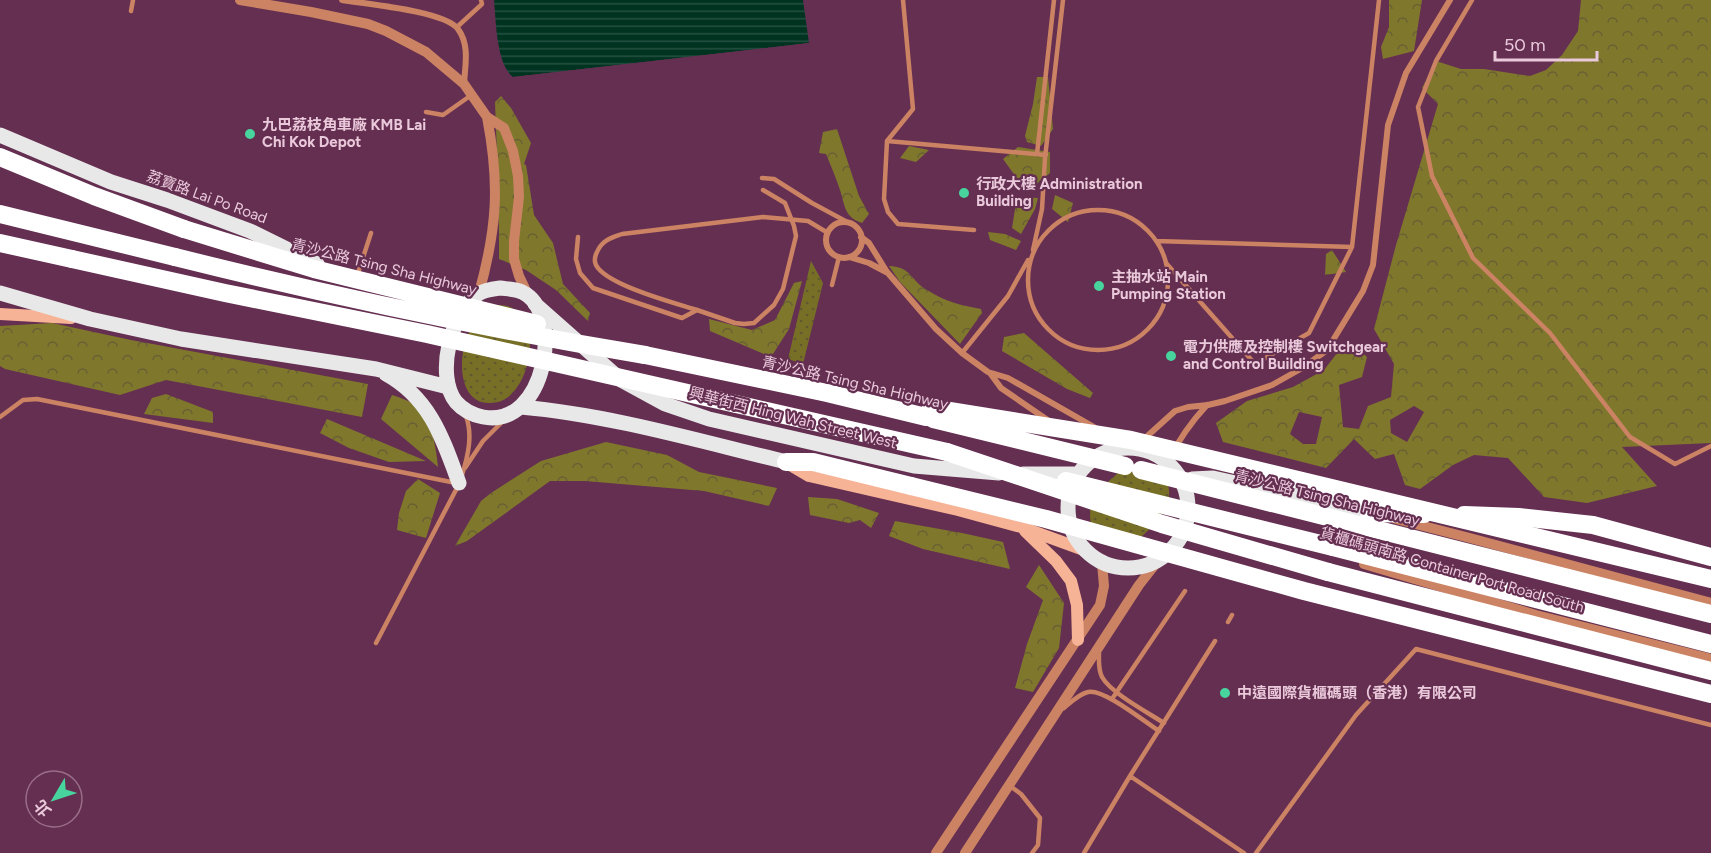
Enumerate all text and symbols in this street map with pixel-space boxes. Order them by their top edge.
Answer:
scale bar [1495,24,1597,62]
text: 50 m [1504,34,1546,56]
place label: 九巴荔枝角車廠 KMB Lai Chi Kok Depot [262,116,426,151]
marker: 九巴荔枝角車廠 KMB Lai Chi Kok Depot [243,127,257,141]
street label: 荔寶路 Lai Po Road [144,167,270,227]
place label: 行政大樓 Administration Building [976,175,1142,210]
marker: 行政大樓 Administration Building [957,186,971,200]
street label: 青沙公路 Tsing Sha Highway [289,235,479,299]
place label: 主抽水站 Main Pumping Station [1111,268,1226,303]
marker: 主抽水站 Main Pumping Station [1092,279,1106,293]
place label: 電力供應及控制樓 Switchgear and Control Building [1183,338,1386,373]
marker: 電力供應及控制樓 Switchgear and Control Building [1164,349,1178,363]
street label: 青沙公路 Tsing Sha Highway [760,353,950,413]
street label: 興華街西 Hing Wah Street West [687,383,899,453]
street label: 青沙公路 Tsing Sha Highway [1232,466,1422,530]
street label: 貨櫃碼頭南路 Container Port Road South [1318,524,1586,616]
place label: 中遠國際貨櫃碼頭（香港）有限公司 [1237,684,1477,702]
marker: 中遠國際貨櫃碼頭（香港）有限公司 [1218,686,1232,700]
north arrow [24,769,84,829]
text: 北 [30,796,55,820]

